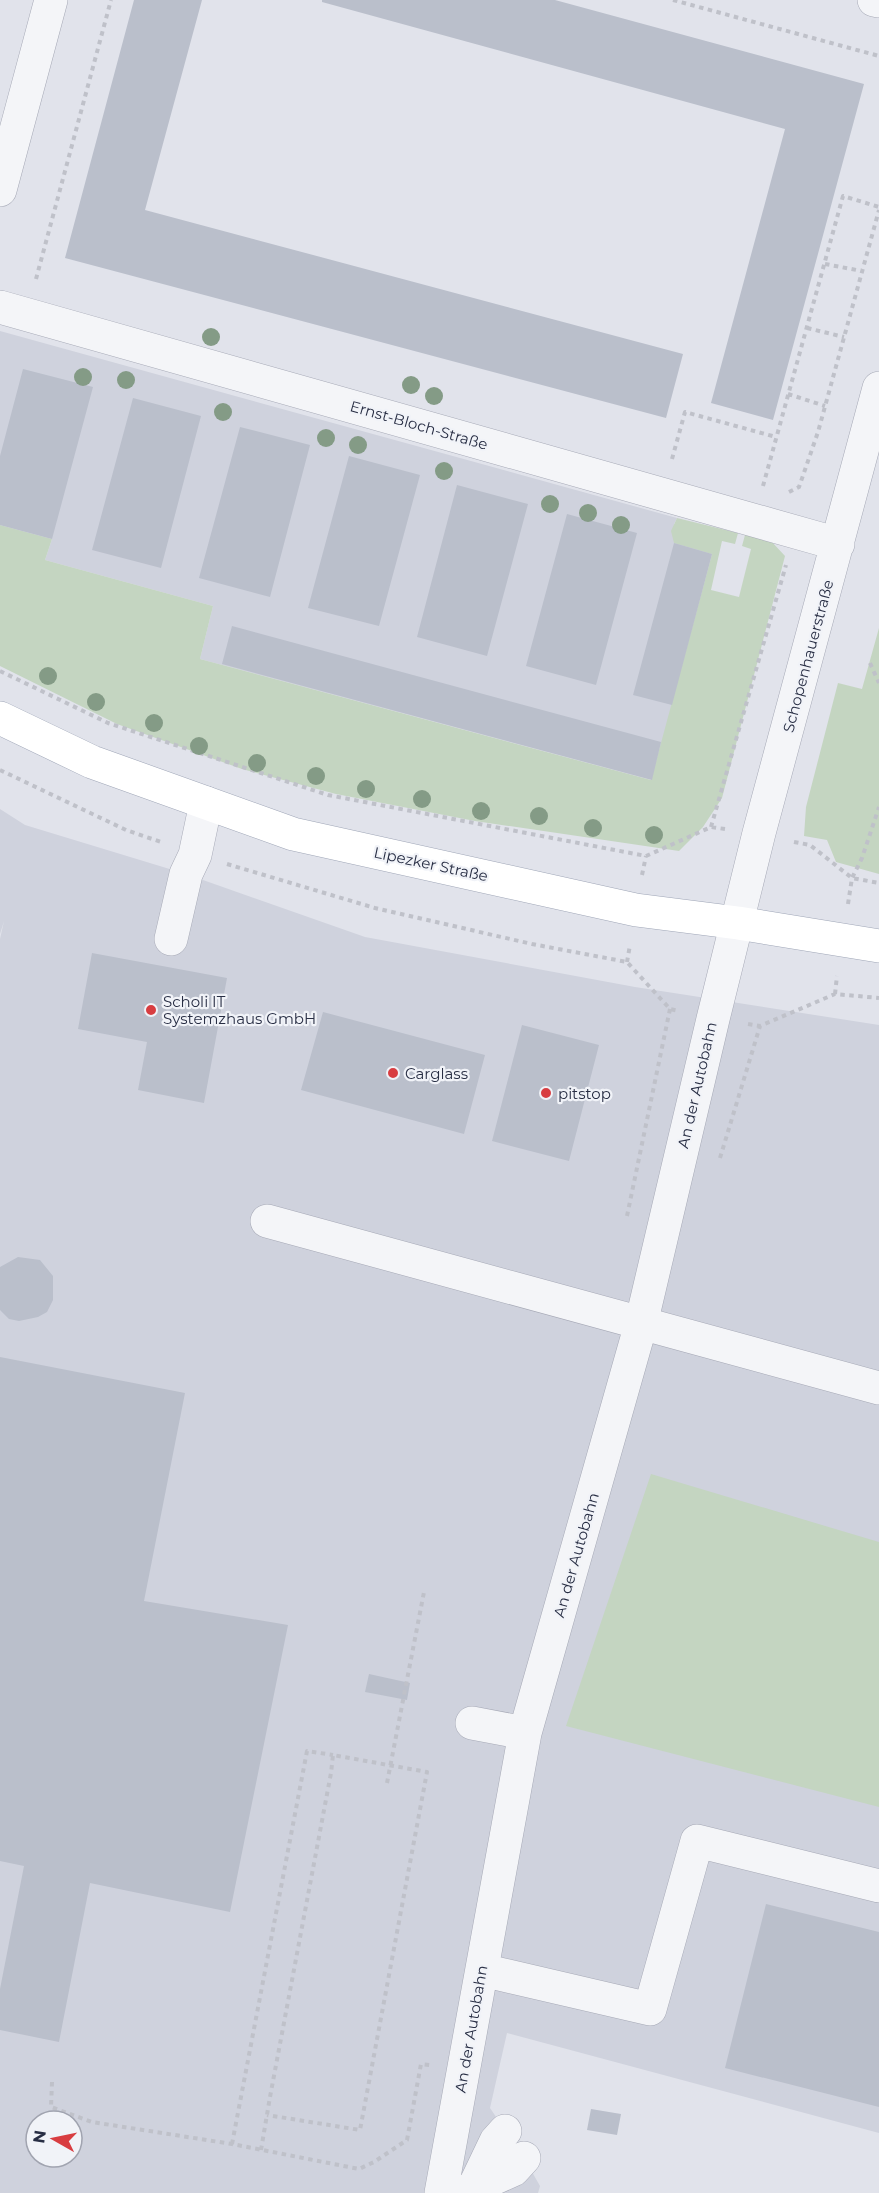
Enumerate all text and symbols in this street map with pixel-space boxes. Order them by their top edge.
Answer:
street label: Ernst-Bloch-Straße [348,396,490,454]
street label: Schopenhauerstraße [778,578,838,734]
street label: Lipezker Straße [372,843,490,885]
place label: Scholi IT Systemzhaus GmbH [163,992,316,1028]
marker: Scholi IT Systemzhaus GmbH [144,1003,158,1017]
street label: An der Autobahn [673,1020,721,1150]
place label: Carglass [405,1064,468,1083]
marker: Carglass [386,1066,400,1080]
place label: pitstop [558,1084,611,1103]
marker: pitstop [539,1086,553,1100]
street label: An der Autobahn [549,1490,603,1620]
street label: An der Autobahn [450,1964,492,2094]
north arrow [24,2109,84,2169]
text: N [29,2129,50,2145]

